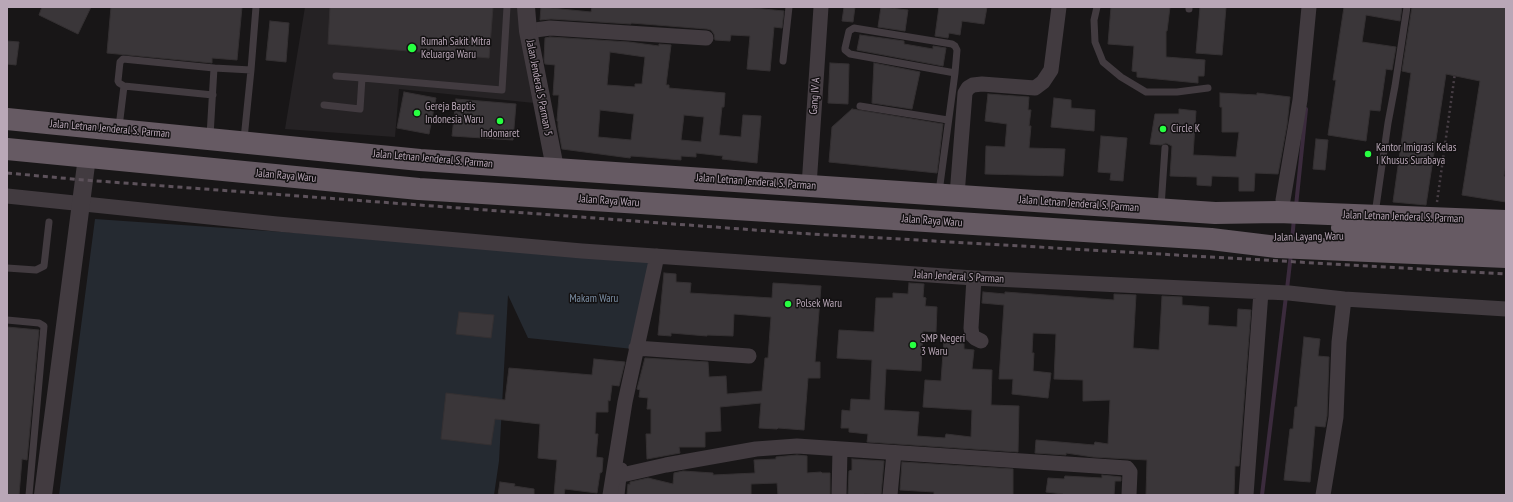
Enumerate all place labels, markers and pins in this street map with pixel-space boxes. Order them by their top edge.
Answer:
place label: Rumah Sakit Mitra Keluarga Waru [421,35,491,61]
marker: Rumah Sakit Mitra Keluarga Waru [406,42,418,54]
place label: Gereja Baptis Indonesia Waru [425,100,483,126]
marker: Gereja Baptis Indonesia Waru [412,108,422,118]
marker: Indomaret [495,116,505,126]
place label: Circle K [1171,122,1200,136]
marker: Circle K [1158,124,1168,134]
place label: Indomaret [480,127,520,141]
place label: Kantor Imigrasi Kelas I Khusus Surabaya [1376,141,1456,167]
marker: Kantor Imigrasi Kelas I Khusus Surabaya [1363,149,1373,159]
place label: Polsek Waru [796,297,842,311]
marker: Polsek Waru [783,299,793,309]
place label: SMP Negeri 3 Waru [921,332,965,358]
marker: SMP Negeri 3 Waru [908,340,918,350]

